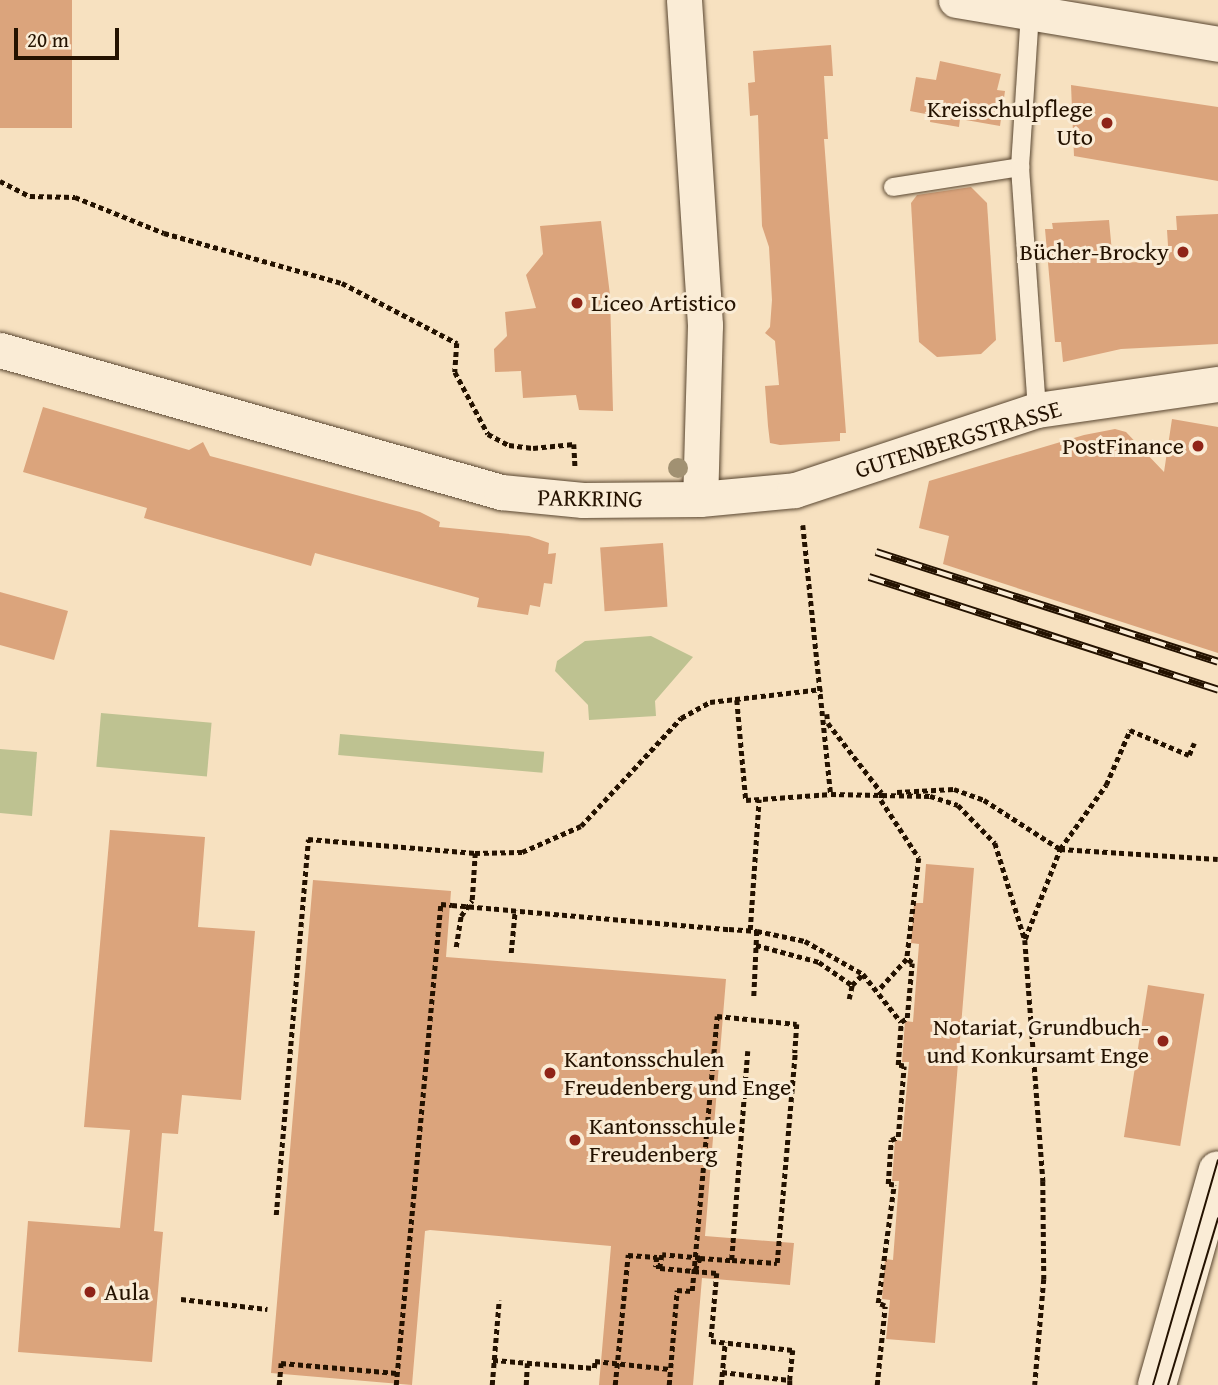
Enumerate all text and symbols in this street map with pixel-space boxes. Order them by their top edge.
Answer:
scale bar [18,14,122,58]
text: 20 m [27,24,69,55]
place label: Kreisschulpflege Uto [927,95,1093,151]
marker: Kreisschulpflege Uto [1099,115,1115,131]
place label: Bücher-Brocky [1019,238,1169,266]
marker: Bücher-Brocky [1175,244,1191,260]
place label: Liceo Artistico [591,289,736,317]
marker: Liceo Artistico [569,295,585,311]
street label: GUTENBERGSTRASSE [851,394,1065,484]
place label: PostFinance [1062,432,1184,460]
marker: PostFinance [1190,438,1206,454]
street label: PARKRING [537,483,643,513]
place label: Notariat, Grundbuch- und Konkursamt Enge [926,1013,1149,1069]
marker: Notariat, Grundbuch- und Konkursamt Enge [1155,1033,1171,1049]
place label: Kantonsschulen Freudenberg und Enge [564,1045,791,1101]
marker: Kantonsschulen Freudenberg und Enge [542,1065,558,1081]
place label: Kantonsschule Freudenberg [589,1112,736,1168]
marker: Kantonsschule Freudenberg [567,1132,583,1148]
place label: Aula [104,1278,150,1306]
marker: Aula [82,1284,98,1300]

